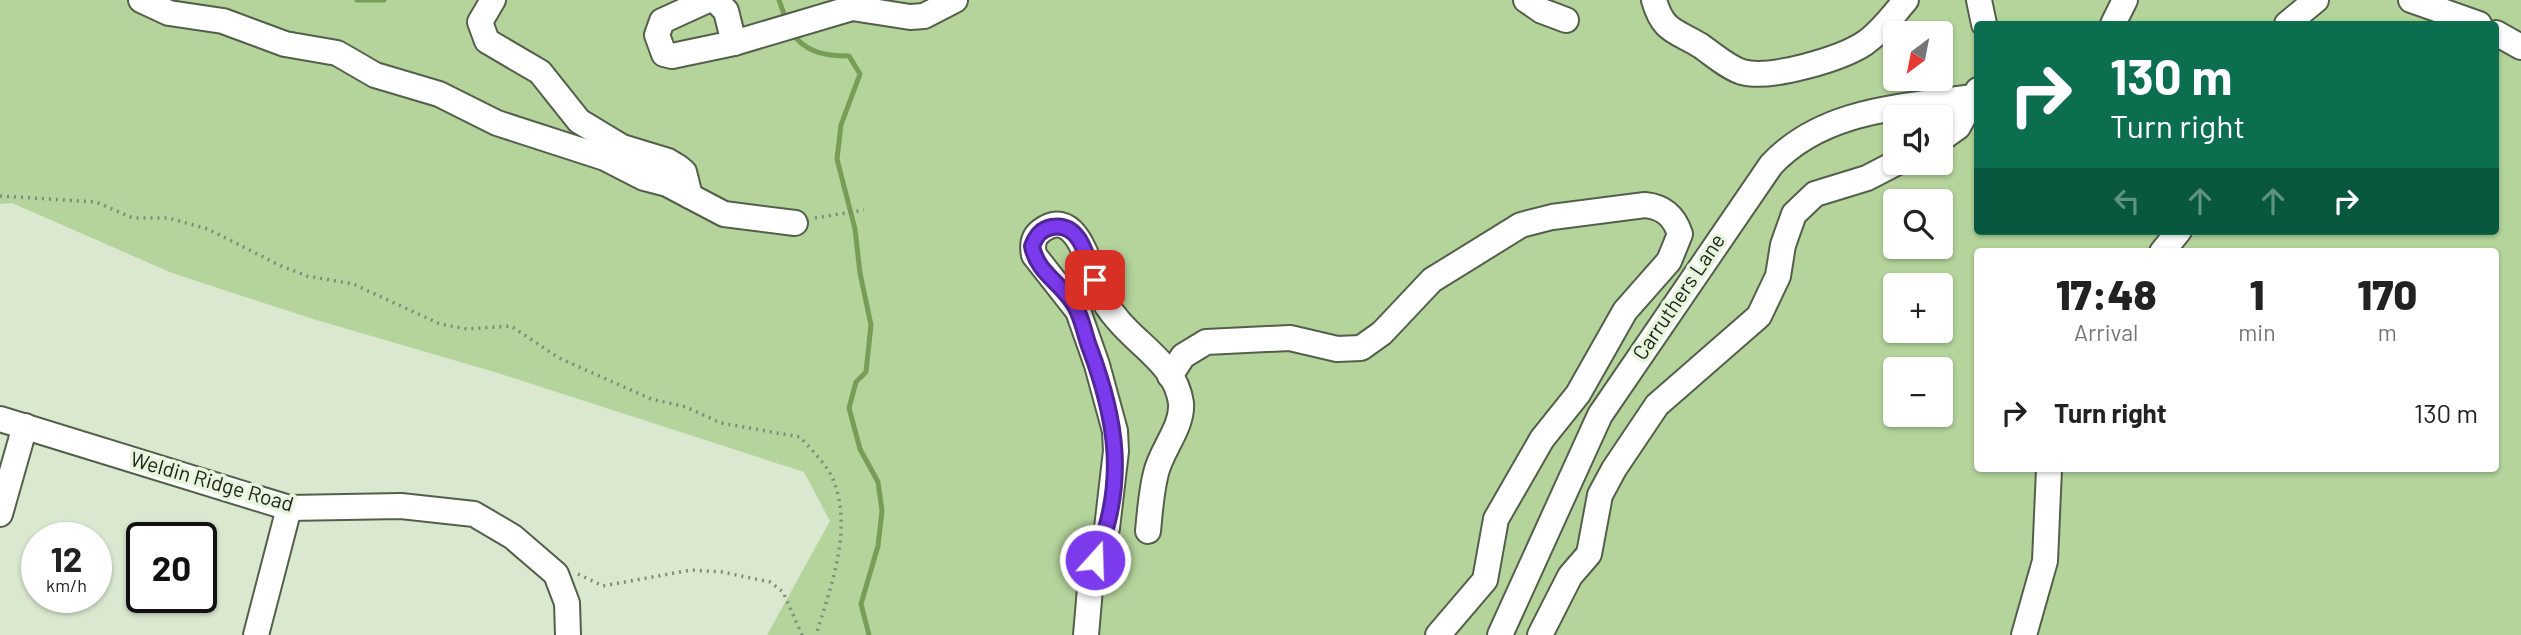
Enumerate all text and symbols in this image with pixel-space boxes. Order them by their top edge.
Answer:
north arrow [1883,21,1953,91]
map controls [1883,21,1953,427]
text: 130 m [2110,46,2232,105]
icon: right [1995,49,2086,140]
button: sound [1883,105,1953,175]
text: Turn right [2110,106,2245,144]
icon: left [2108,182,2146,220]
icon: ahead [2181,182,2219,220]
icon: ahead [2254,182,2292,220]
icon: right [2327,182,2365,220]
button: search [1883,189,1953,259]
street label: Carruthers Lane [1626,228,1729,364]
pin [1065,250,1125,310]
icon: arrive [1076,261,1114,299]
text: 17:48 [2056,268,2157,318]
text: 1 [2250,268,2264,318]
text: 170 [2357,268,2417,318]
button: + [1883,273,1953,343]
text: Arrival [2074,318,2138,346]
text: min [2238,318,2276,346]
text: m [2378,318,2397,346]
button: − [1883,357,1953,427]
icon: right [1995,394,2033,432]
text: Turn right [2054,397,2167,428]
text: 130 m [2414,397,2478,428]
street label: Weldin Ridge Road [128,445,297,516]
speed limit sign: 20 [126,522,217,613]
position arrow [1058,523,1132,597]
text: 12 [50,537,82,579]
text: km/h [46,574,87,596]

